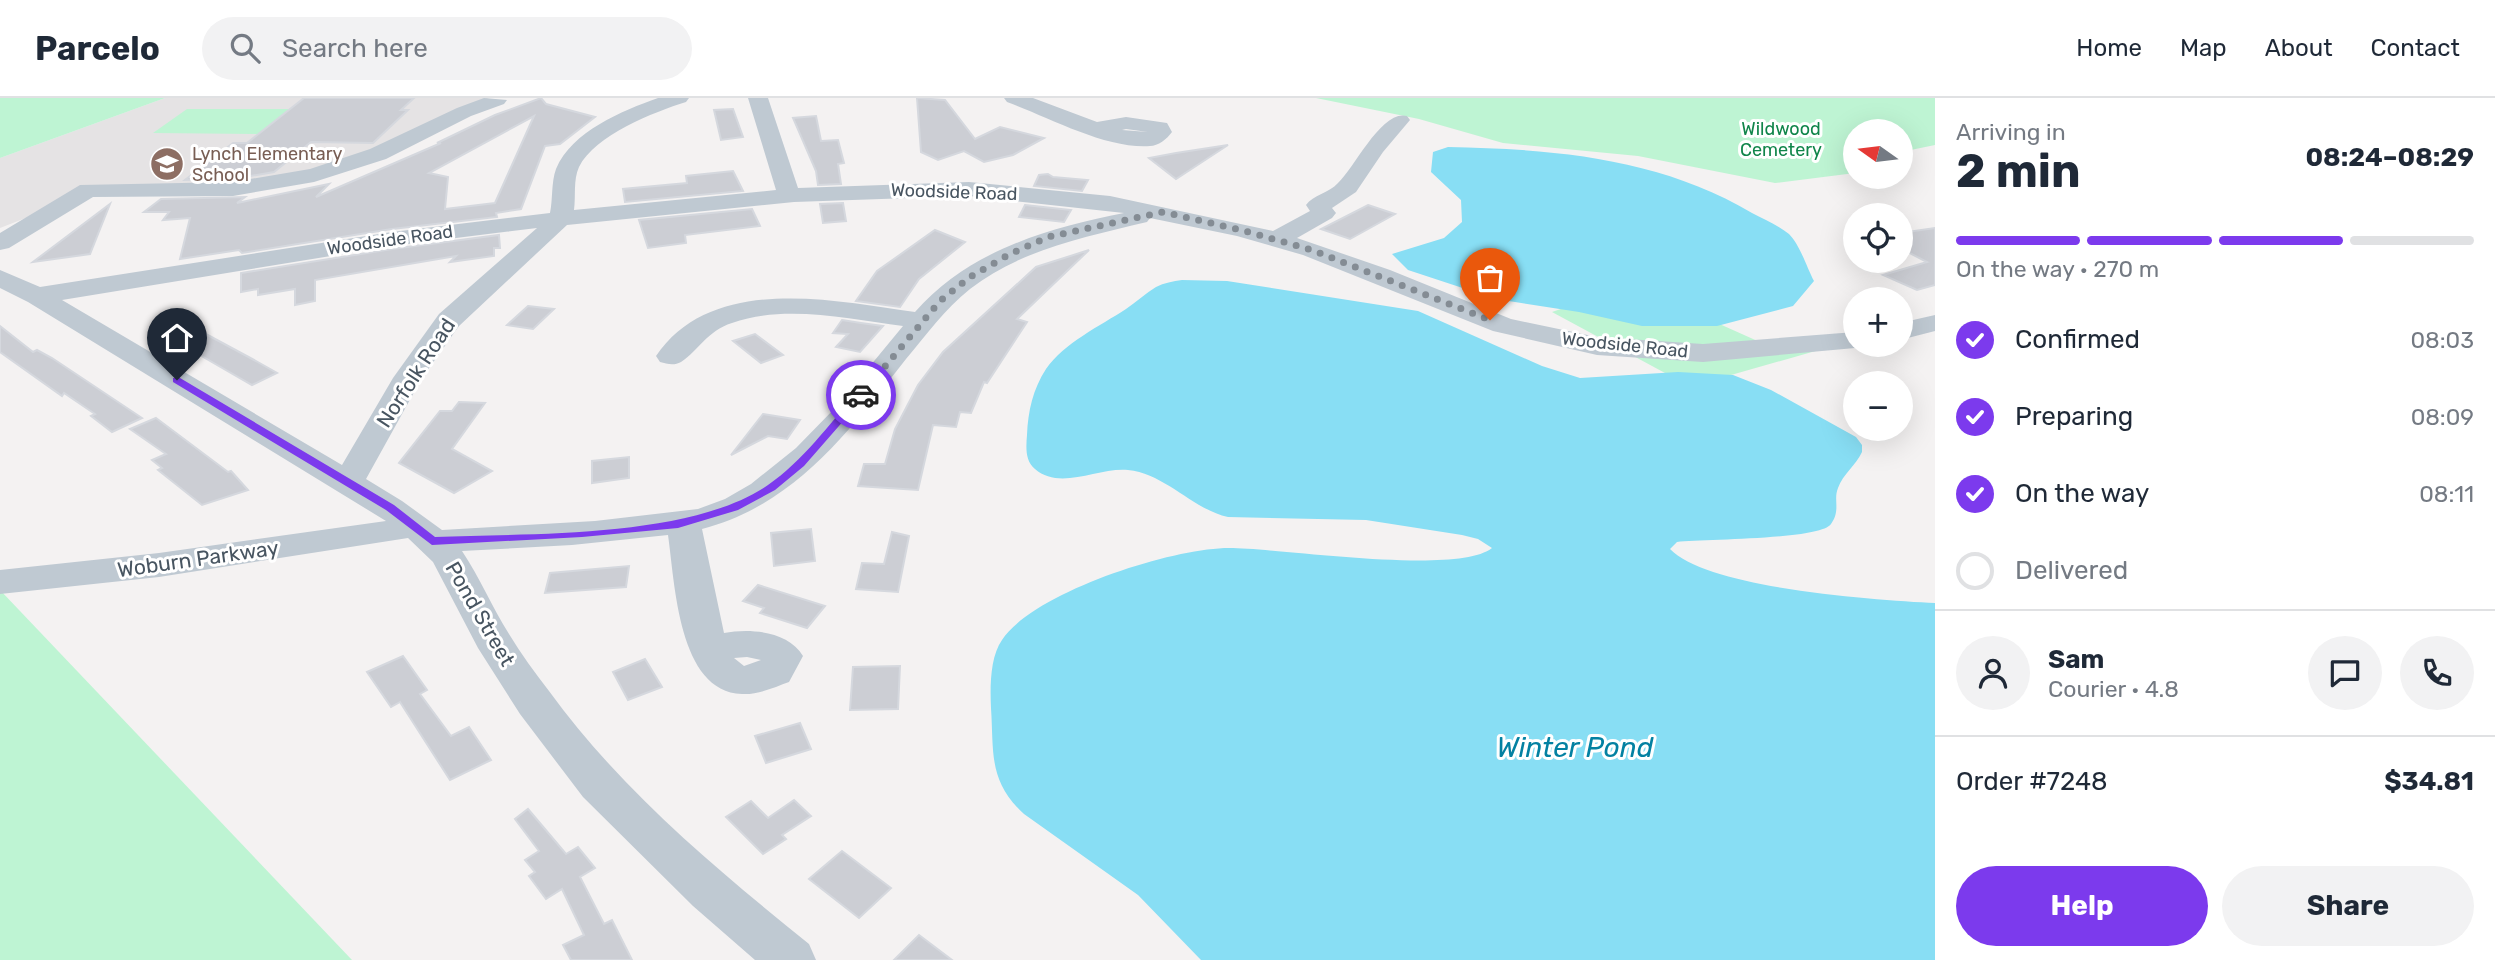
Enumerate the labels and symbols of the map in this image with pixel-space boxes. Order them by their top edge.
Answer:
park label: Wildwood Cemetery [1740,118,1822,161]
north arrow [1843,119,1913,189]
place label: Lynch Elementary School [192,143,343,186]
school or university icon: Lynch Elementary School [148,145,186,183]
street label: Woodside Road [890,179,1018,205]
street label: Woodside Road [326,220,454,260]
pin [1460,248,1520,320]
pin [147,308,207,380]
street label: Norfolk Road [371,313,460,432]
street label: Woodside Road [1561,327,1689,363]
courier [826,360,896,430]
street label: Woburn Parkway [116,535,281,582]
street label: Pond Street [440,557,520,670]
water label: Winter Pond [1497,731,1654,764]

